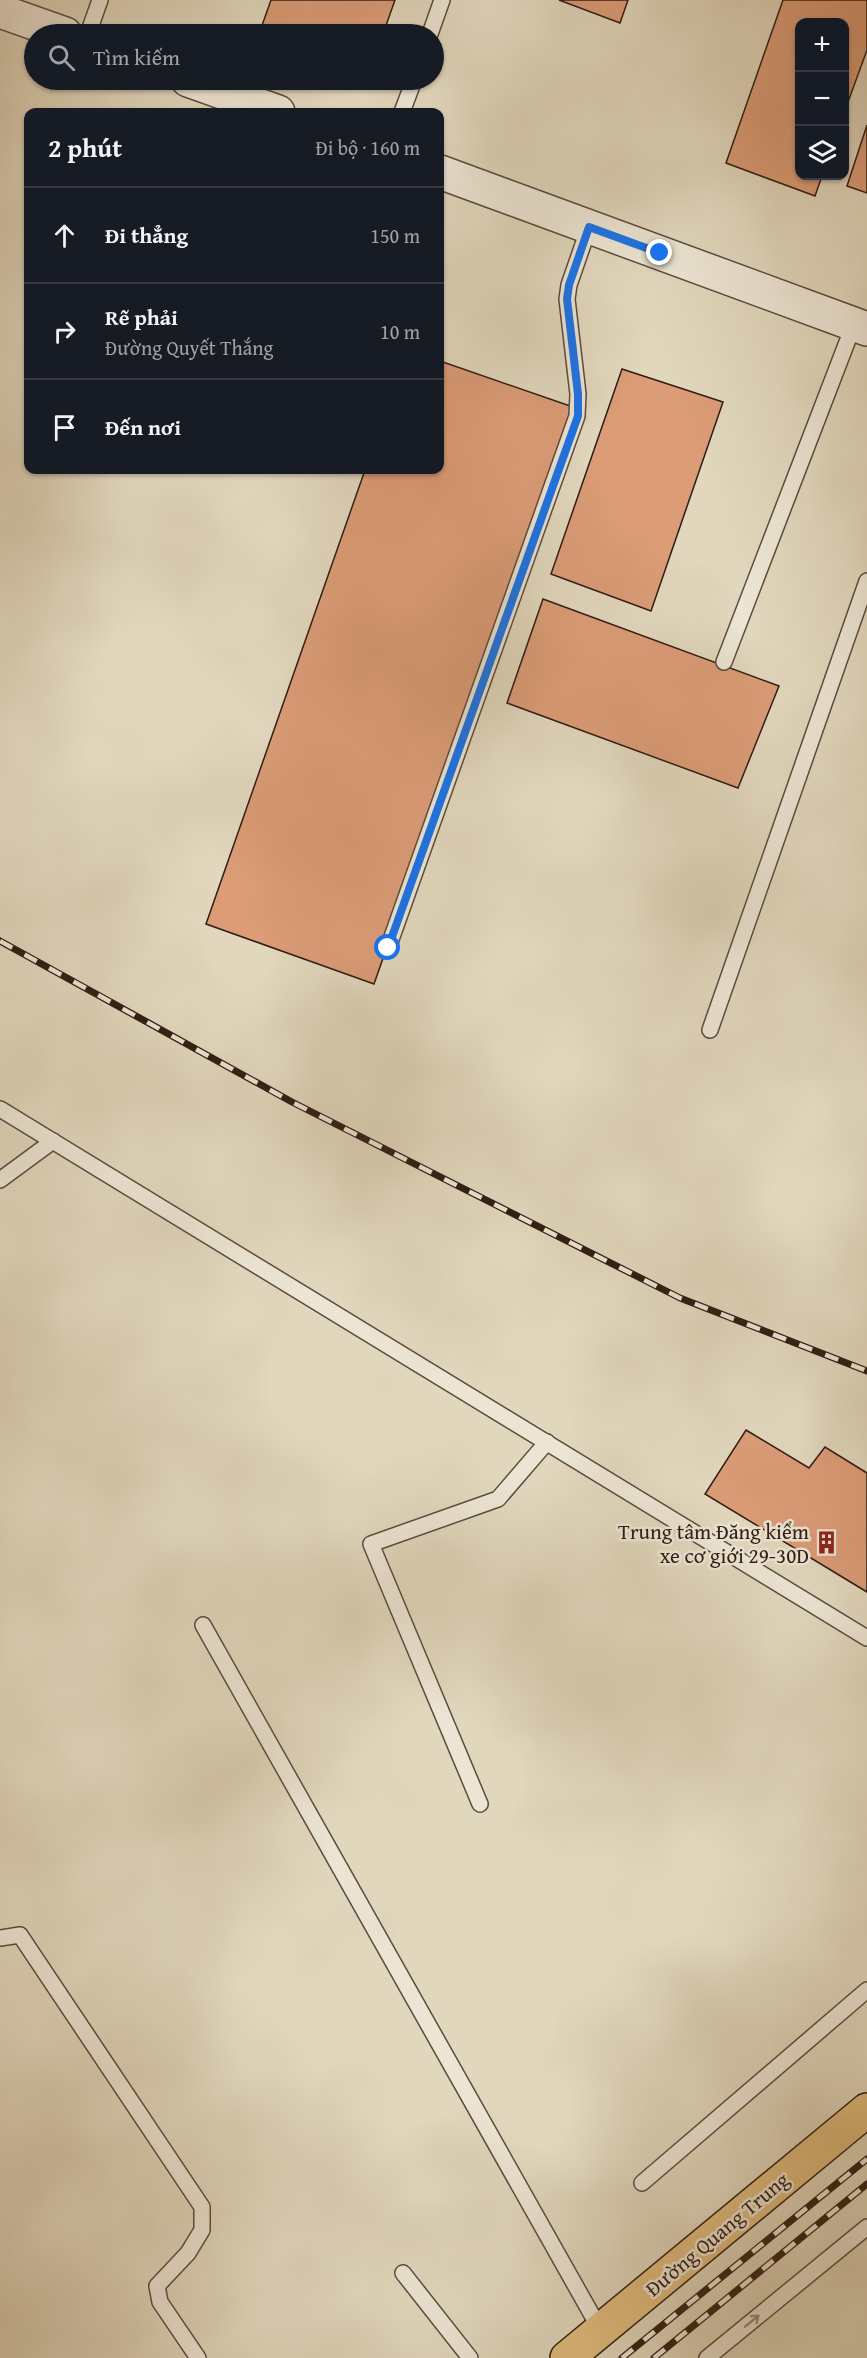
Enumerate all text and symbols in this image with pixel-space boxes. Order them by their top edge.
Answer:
map controls [795,18,849,180]
button: + [795,18,849,72]
search box [24,24,444,90]
icon: search [45,41,78,74]
text: Tìm kiếm [93,41,180,73]
button: − [795,72,849,126]
button: layers [795,126,849,180]
text: 2 phút [48,128,122,167]
text: Đi bộ · 160 m [316,133,420,162]
icon: ahead [48,219,81,252]
text: Đi thẳng [105,219,188,251]
text: 150 m [370,221,420,250]
route end [646,239,672,265]
text: Rẽ phải [105,301,178,333]
icon: right [48,315,81,348]
text: 10 m [380,317,420,346]
text: Đường Quyết Thắng [105,333,273,362]
icon: arrive [48,411,81,444]
text: Đến nơi [105,411,181,443]
route start [374,934,400,960]
place label: Trung tâm Đăng kiểm xe cơ giới 29-30D [618,1516,809,1571]
building icon: Trung tâm Đăng kiểm xe cơ giới 29-30D [814,1530,840,1556]
street label: Đường Quang Trung [638,2164,796,2304]
one-way arrow [744,2314,759,2328]

